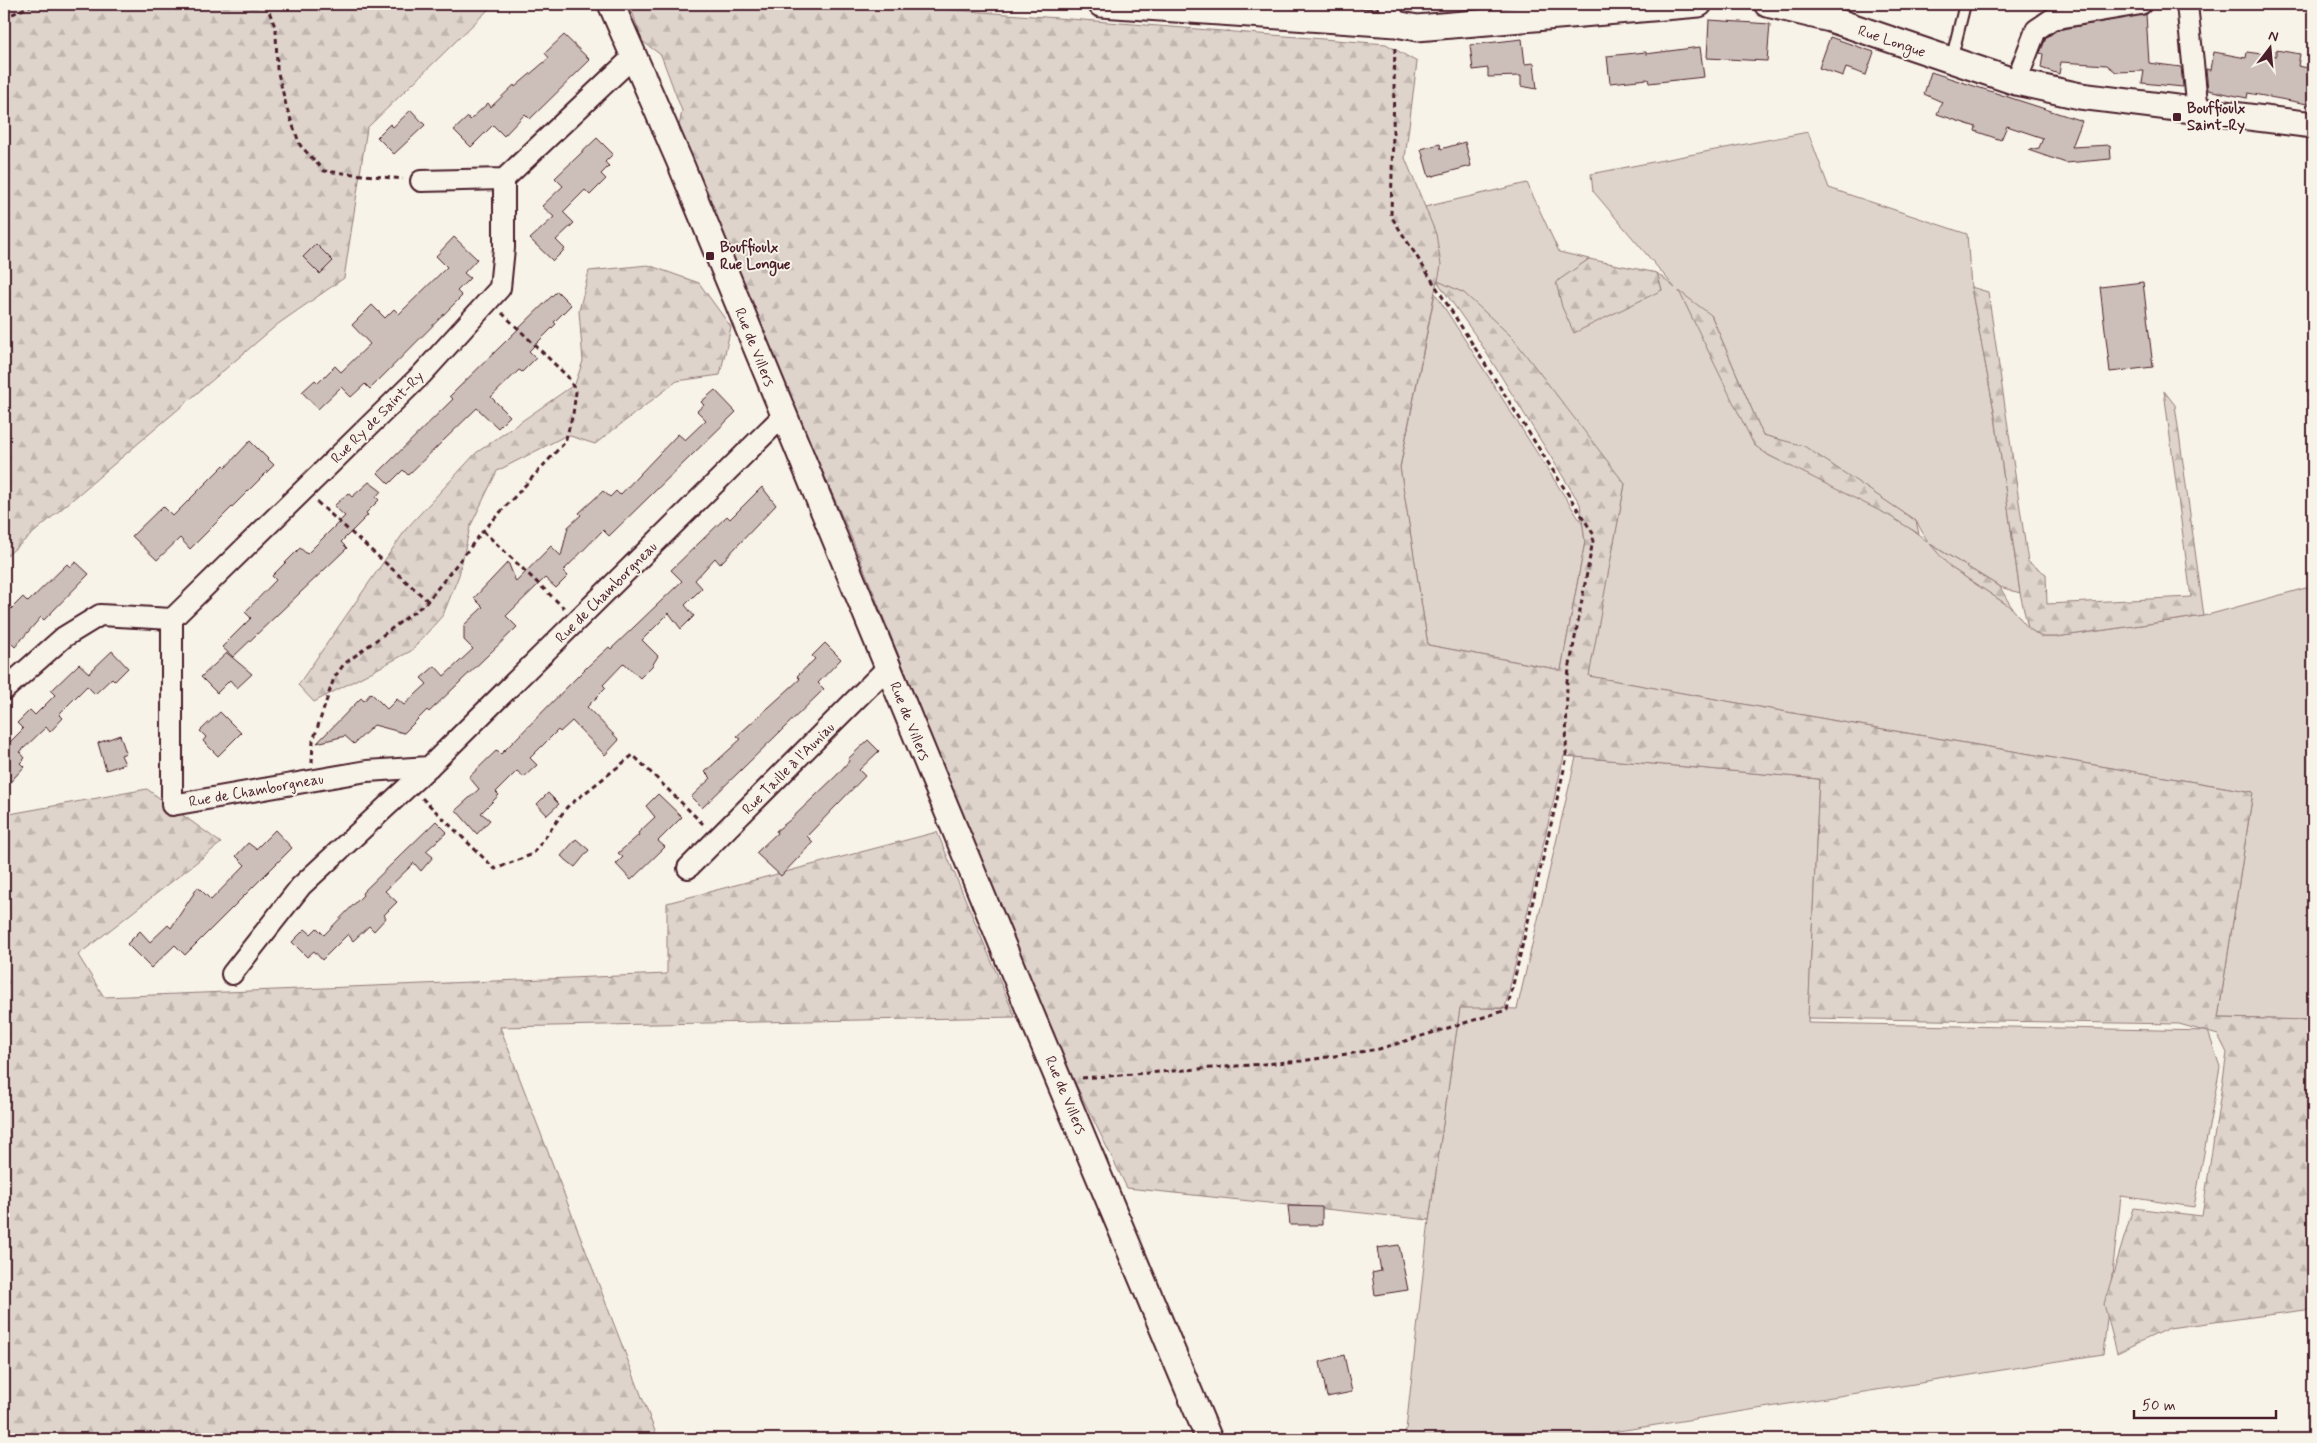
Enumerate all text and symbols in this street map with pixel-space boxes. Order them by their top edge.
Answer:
street label: Rue Longue [1855,21,1929,64]
north arrow [2244,22,2294,72]
text: N [2266,27,2280,46]
place label: Bouffioulx Saint-Ry [2187,98,2245,136]
marker: Bouffioulx Saint-Ry [2171,111,2183,123]
place label: Bouffioulx Rue Longue [720,237,791,277]
marker: Bouffioulx Rue Longue [704,250,716,262]
street label: Rue de Villers [729,305,779,390]
street label: Rue Ry de Saint-Ry [327,367,429,468]
street label: Rue de Chamborgneau [551,537,662,648]
street label: Rue de Villers [884,679,934,764]
street label: Rue Taille à l'Auniau [738,718,839,819]
street label: Rue de Chamborgneau [187,769,325,813]
street label: Rue de Villers [1040,1053,1091,1138]
scale bar [2134,1388,2277,1420]
text: 50 m [2142,1396,2176,1416]

